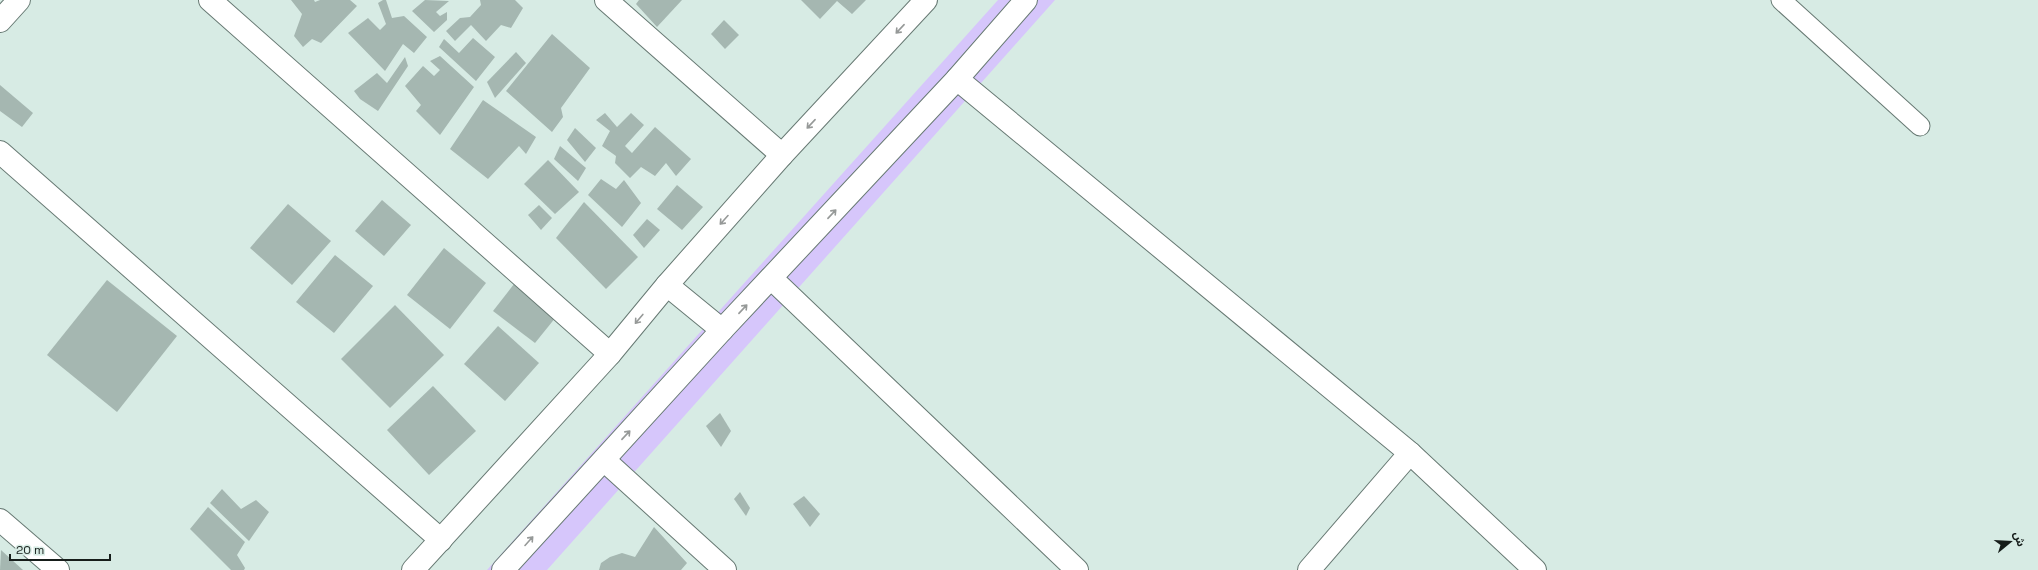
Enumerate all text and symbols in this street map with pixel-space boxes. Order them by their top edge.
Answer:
one-way arrow [895,23,904,34]
one-way arrow [806,119,816,129]
one-way arrow [827,208,836,219]
one-way arrow [720,215,729,226]
one-way arrow [738,304,747,314]
one-way arrow [635,313,644,324]
one-way arrow [621,430,631,440]
north arrow [1990,522,2030,562]
text: ش [2011,530,2028,548]
scale bar [10,536,110,562]
one-way arrow [524,536,534,546]
text: 20 m [16,542,44,558]

